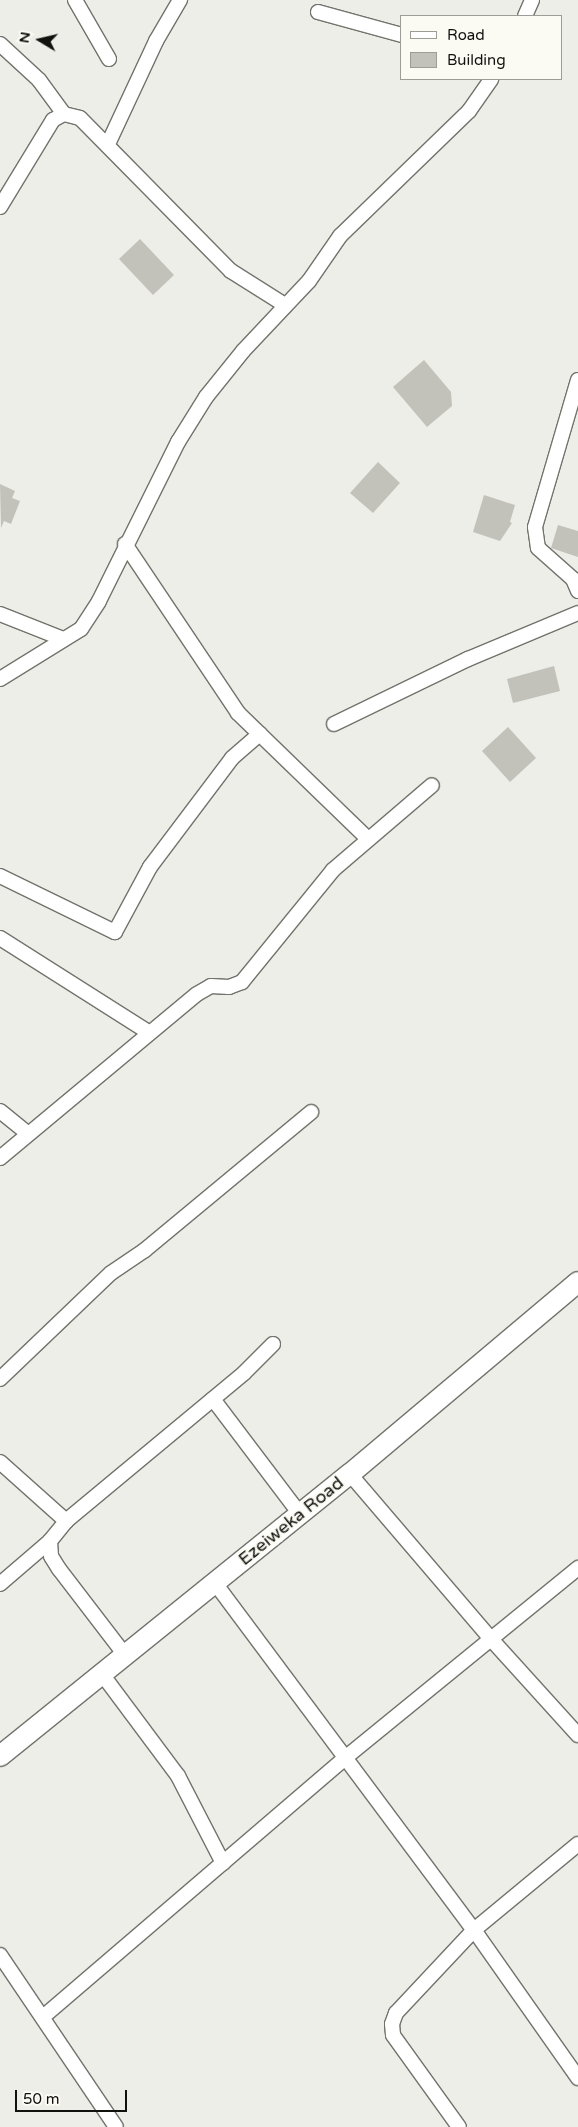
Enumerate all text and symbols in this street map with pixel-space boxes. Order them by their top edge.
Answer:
north arrow [15,15,65,65]
legend [400,15,563,80]
text: Road [447,26,485,44]
text: N [15,31,34,44]
text: Building [447,51,506,69]
street label: Ezeiweka Road [234,1472,348,1570]
scale bar [18,2080,130,2112]
text: 50 m [23,2090,60,2108]

